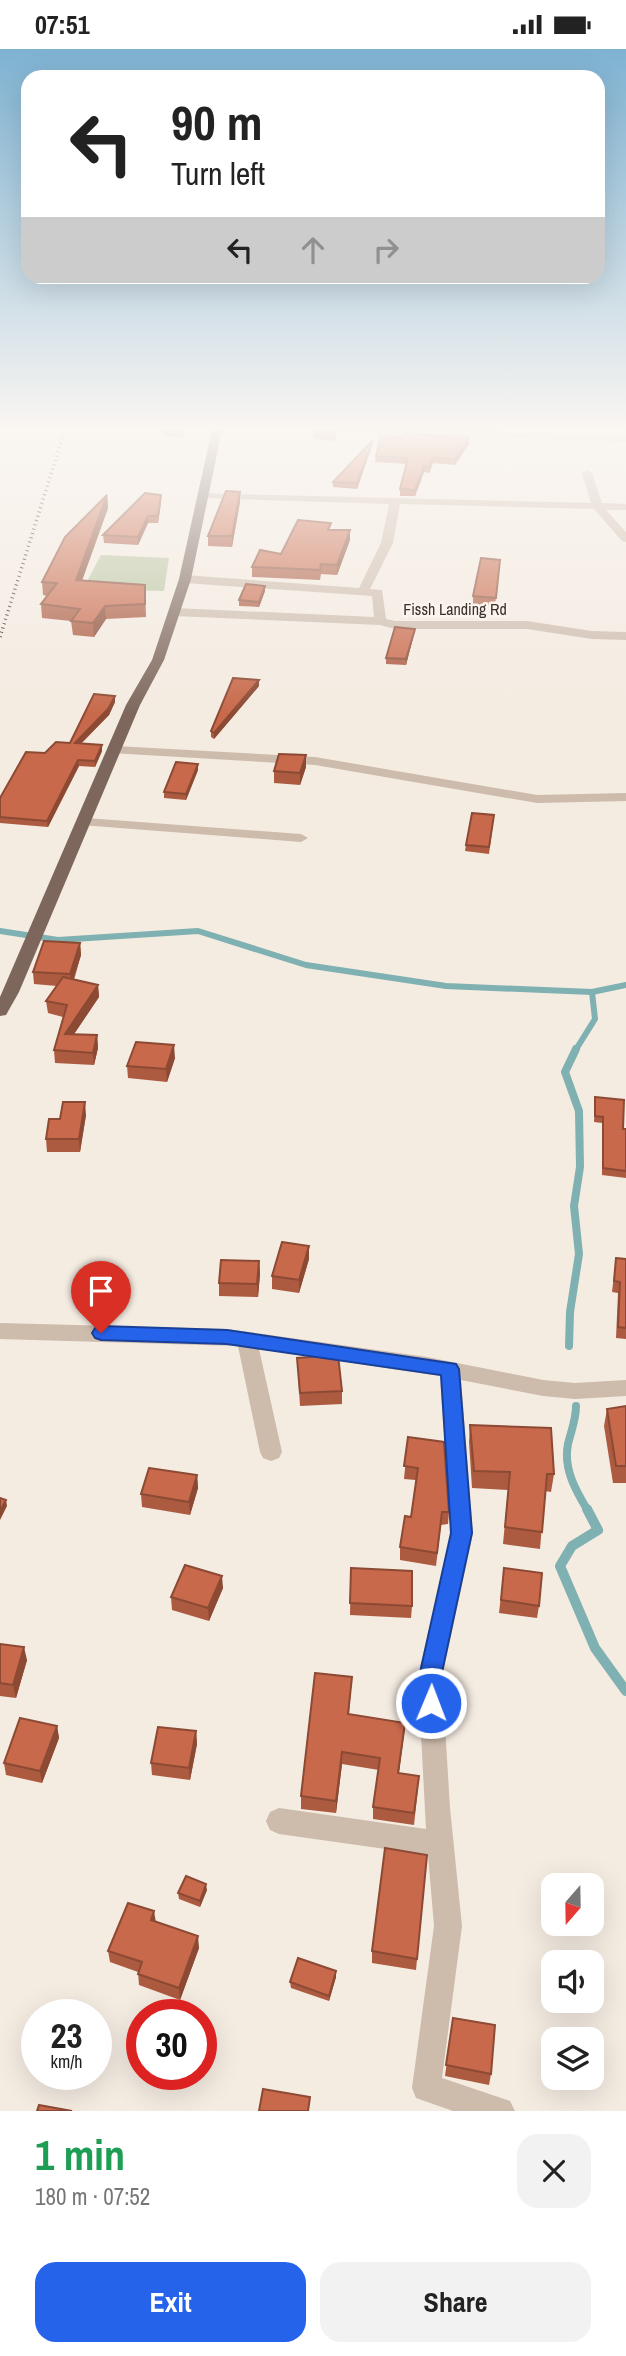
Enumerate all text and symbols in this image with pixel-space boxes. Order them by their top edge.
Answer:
text: 07:51 [35,7,90,42]
text: 90 m [171,89,263,155]
icon: left [56,98,147,189]
text: Turn left [171,152,265,195]
icon: left [221,231,259,269]
icon: ahead [294,231,332,269]
icon: right [367,231,405,269]
street label: Fissh Landing Rd [403,598,507,620]
pin [71,1261,131,1333]
icon: arrive [82,1272,120,1310]
position arrow [394,1666,468,1740]
north arrow [541,1873,604,1935]
map controls [541,1873,604,2090]
button: sound [541,1950,604,2013]
speed limit sign: 30 [126,1999,217,2090]
text: 23 [51,2012,82,2059]
button: layers [541,2027,604,2090]
text: km/h [51,2049,83,2074]
text: 1 min [35,2127,125,2183]
button: close [517,2134,591,2208]
text: 180 m · 07:52 [35,2181,150,2212]
button: Exit [35,2262,306,2342]
button: Share [320,2262,591,2342]

